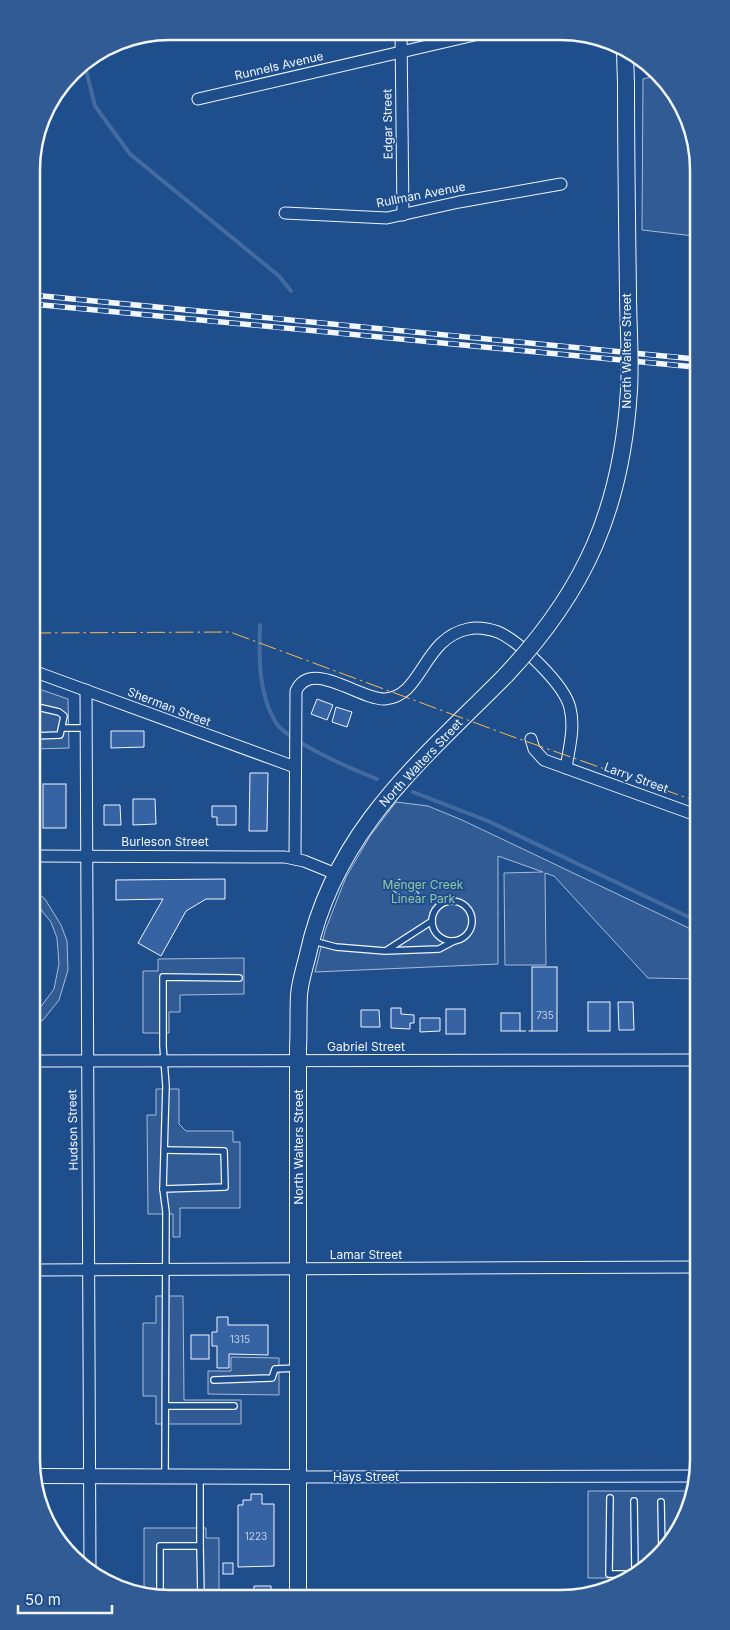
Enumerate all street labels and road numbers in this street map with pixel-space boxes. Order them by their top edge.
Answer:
street label: Runnels Avenue [233,48,325,83]
street label: Edgar Street [379,89,396,159]
street label: Rullman Avenue [375,179,467,211]
street label: North Walters Street [619,293,634,409]
street label: Sherman Street [125,684,213,729]
street label: North Walters Street [376,715,465,810]
street label: Larry Street [602,759,670,796]
street label: Burleson Street [121,834,209,849]
street label: Gabriel Street [327,1039,405,1054]
street label: Hudson Street [64,1089,81,1171]
street label: North Walters Street [291,1089,306,1205]
street label: Lamar Street [330,1247,402,1262]
street label: Hays Street [333,1469,399,1484]

